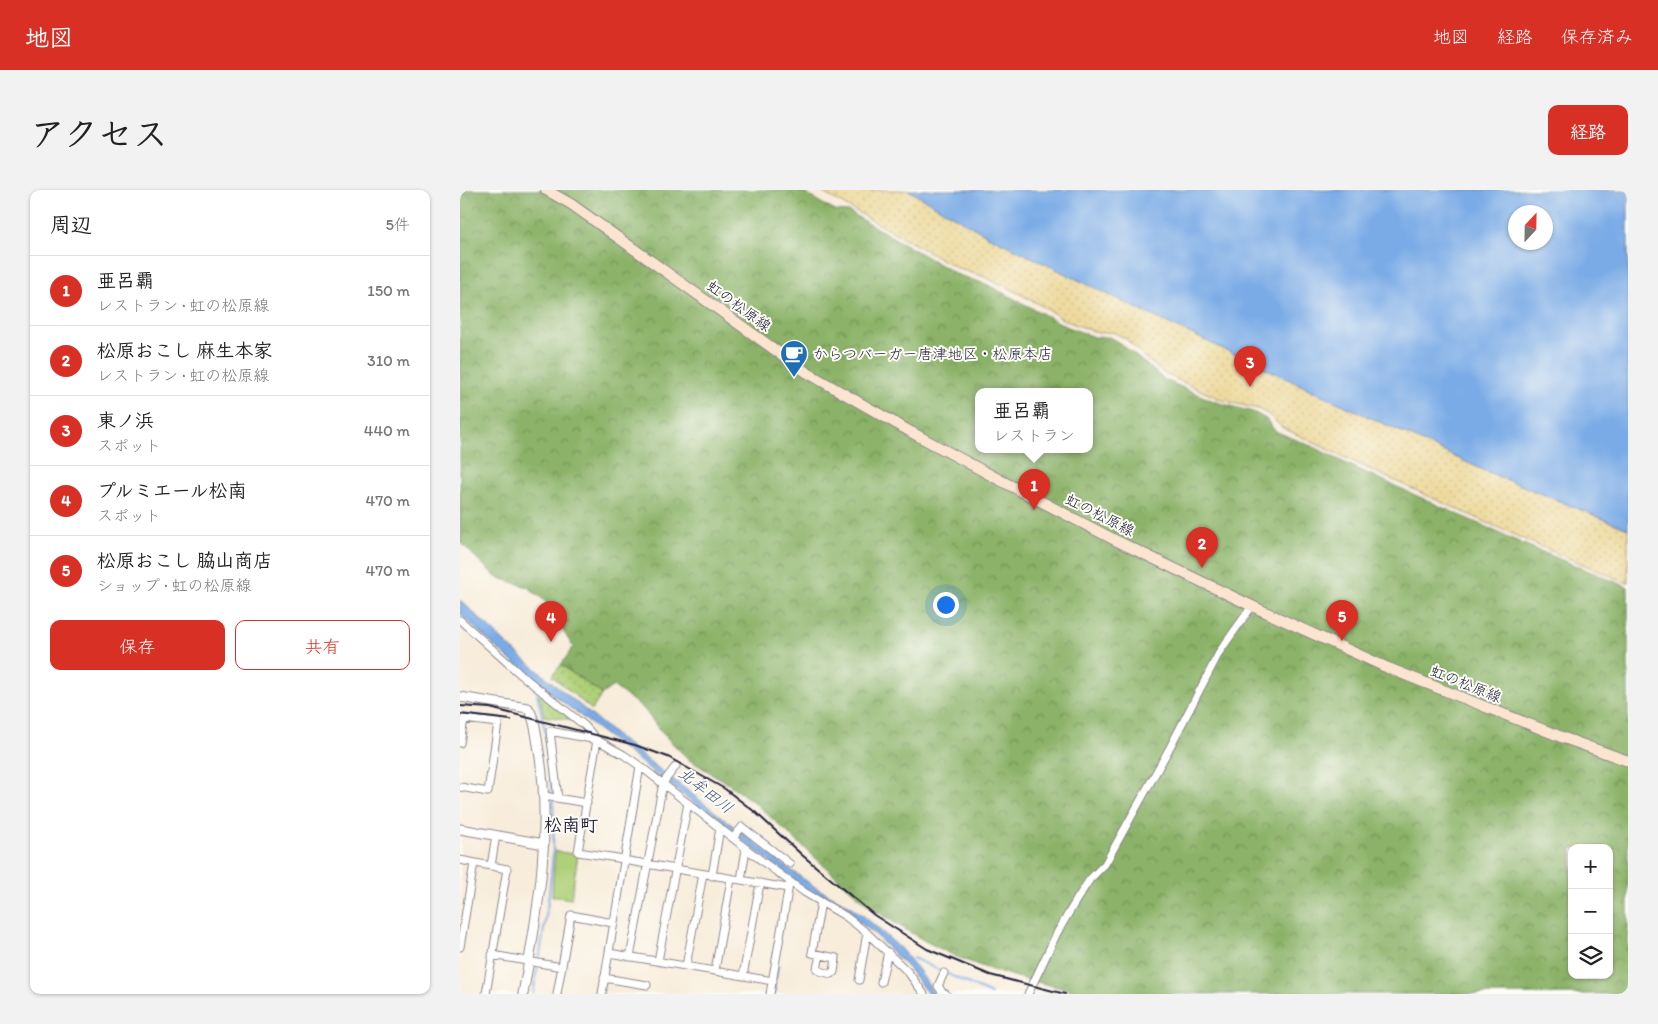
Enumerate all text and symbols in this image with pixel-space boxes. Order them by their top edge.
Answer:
text: 地図 [25,23,73,52]
text: 地図 [1433,26,1469,48]
text: 経路 [1497,26,1533,48]
text: 保存済み [1561,26,1633,48]
button: 経路 [1548,105,1628,155]
text: アクセス [30,113,168,155]
north arrow [1508,205,1553,250]
text: 周辺 [50,212,92,237]
text: 5件 [386,215,410,234]
text: 亜呂覇 [97,269,154,292]
street label: 虹の松原線 [703,277,775,335]
text: 1 [62,281,70,300]
text: 150 m [367,281,410,300]
text: レストラン · 虹の松原線 [97,296,269,315]
text: 松原おこし 麻生本家 [97,339,272,362]
cafe icon: からつバーガー唐津地区・松原本店 [779,339,809,378]
place label: からつバーガー唐津地区・松原本店 [813,345,1052,363]
pin: 3 [1234,346,1266,387]
text: 2 [62,351,70,370]
text: 310 m [367,351,410,370]
text: レストラン · 虹の松原線 [97,366,269,385]
popup [975,388,1093,453]
text: 亜呂覇 [993,399,1050,422]
text: 東ノ浜 [97,409,154,432]
text: 3 [62,421,70,440]
text: 440 m [364,421,410,440]
text: レストラン [993,426,1075,445]
text: スポット [97,436,161,455]
pin: 1 [1018,469,1050,510]
text: プルミエール松南 [97,479,247,502]
street label: 虹の松原線 [1062,490,1138,540]
text: 4 [61,491,71,510]
text: 470 m [366,491,410,510]
text: スポット [97,506,161,525]
pin: 2 [1186,527,1218,568]
text: 松原おこし 脇山商店 [97,549,272,572]
text: 5 [62,561,70,580]
text: 470 m [366,561,410,580]
text: ショップ · 虹の松原線 [97,576,251,595]
your location [933,592,959,618]
pin: 5 [1326,600,1358,641]
pin: 4 [535,601,567,642]
button: 保存 [50,620,225,670]
button: 共有 [235,620,410,670]
street label: 虹の松原線 [1428,662,1504,706]
water label: 北牟田川 [675,763,737,818]
district label: 松南町 [544,814,598,836]
map controls [1568,844,1613,979]
button: + [1568,844,1613,889]
button: − [1568,889,1613,934]
button: layers [1568,934,1613,979]

